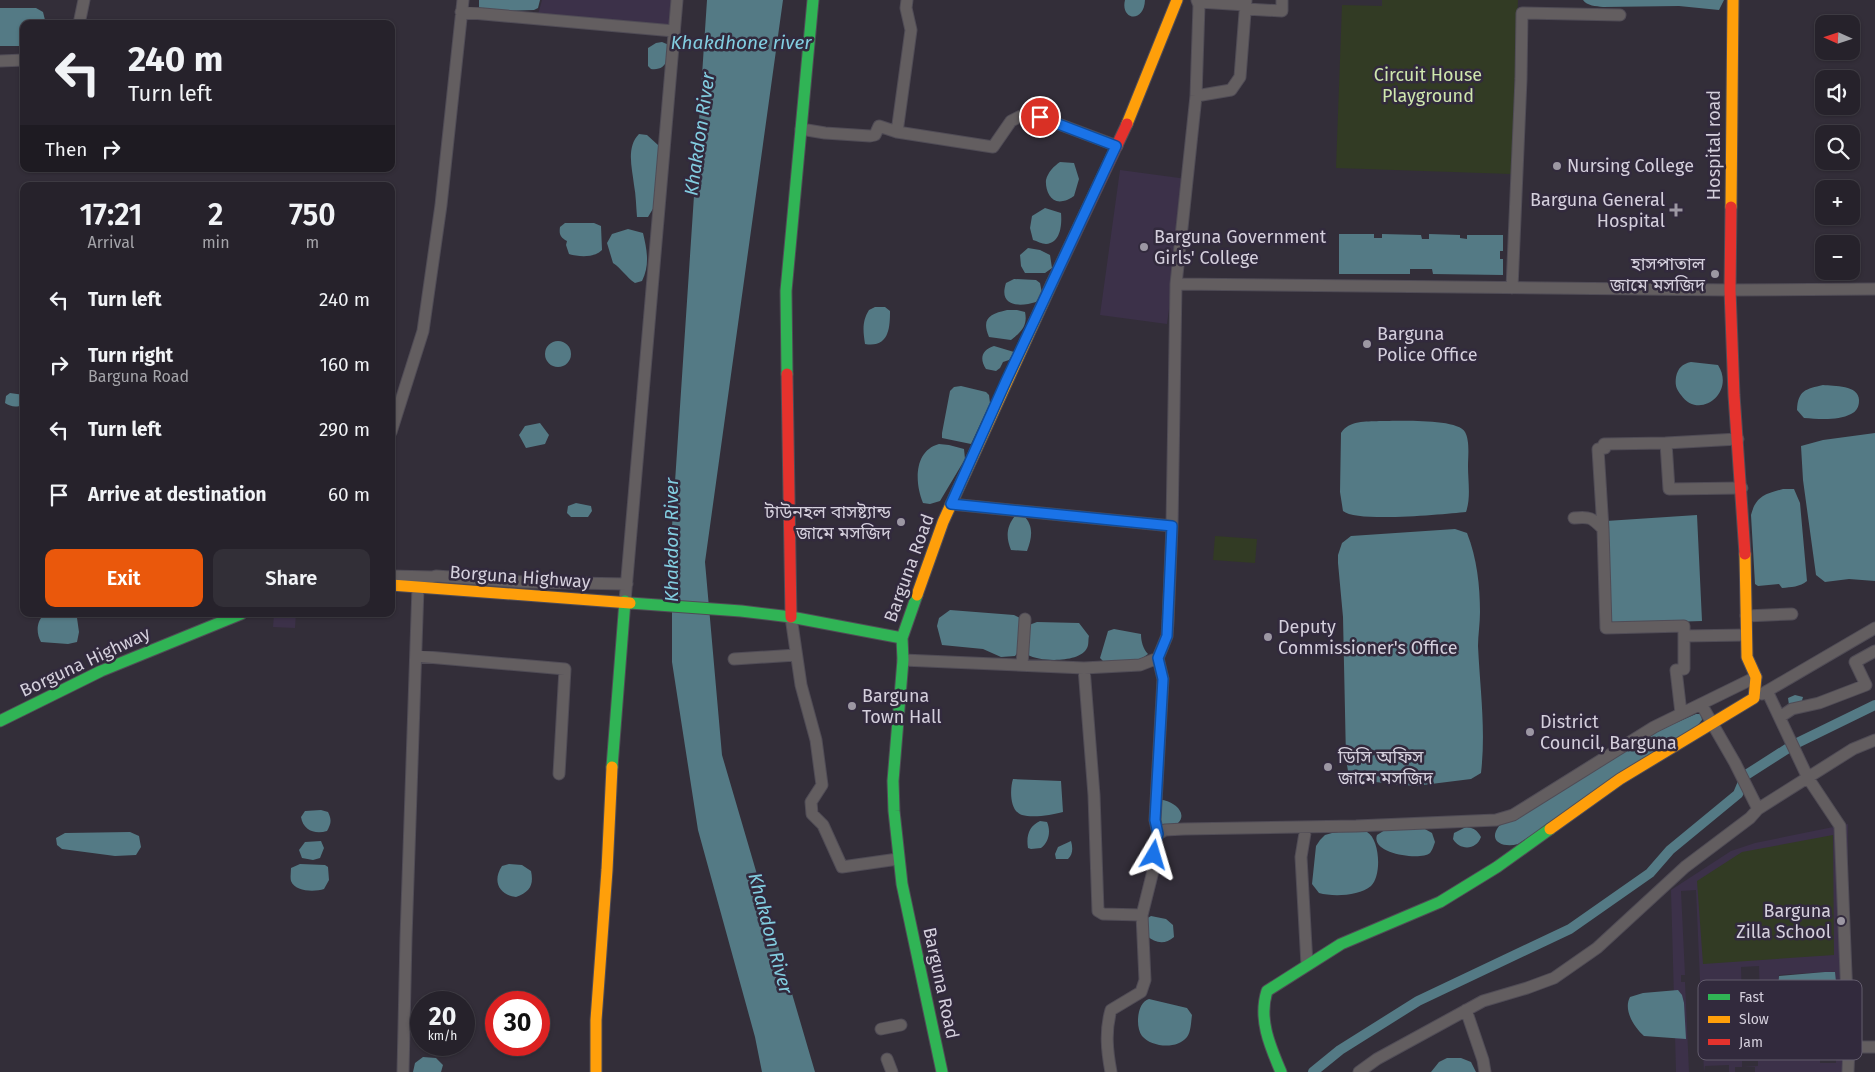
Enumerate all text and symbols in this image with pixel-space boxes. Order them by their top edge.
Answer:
north arrow [1815,15,1860,60]
map controls [1815,15,1860,280]
water label: Khakdhone river [671,31,812,54]
text: 240 m [128,38,223,80]
icon: left [45,40,110,105]
park label: Circuit House Playground [1374,64,1482,107]
water label: Khakdon River [679,70,720,197]
button: sound [1815,70,1860,115]
text: Turn left [128,80,212,107]
street label: Hospital road [1703,90,1725,200]
pin [1019,96,1061,138]
icon: arrive [1026,103,1054,131]
button: search [1815,125,1860,170]
icon: right [97,135,125,163]
text: Then [45,138,87,161]
place label: Nursing College [1567,155,1694,177]
marker: Nursing College [1551,160,1563,172]
button: + [1815,180,1860,225]
place label: Barguna General Hospital [1530,189,1665,232]
text: 17:21 [79,197,143,233]
text: 2 [208,197,223,233]
text: 750 [289,197,336,233]
marker: Barguna General Hospital [1669,203,1683,217]
place label: Barguna Government Girls' College [1154,226,1327,269]
text: Arrival [88,233,134,252]
text: min [202,233,230,252]
text: m [305,233,319,252]
button: − [1815,235,1860,280]
marker: Barguna Government Girls' College [1138,241,1150,253]
place label: হাসপাতাল জামে মসজিদ [1609,253,1706,296]
marker: হাসপাতাল জামে মসজিদ [1709,268,1721,280]
icon: left [45,286,73,314]
text: Turn left [88,288,162,311]
text: 240 m [319,288,370,311]
place label: Barguna Police Office [1377,323,1478,366]
marker: Barguna Police Office [1361,338,1373,350]
text: Turn right [88,344,173,367]
icon: right [45,351,73,379]
text: 160 m [320,353,370,376]
text: Barguna Road [88,367,189,386]
icon: left [45,416,73,444]
text: Turn left [88,418,162,441]
text: 290 m [319,418,370,441]
water label: Khakdon River [660,477,683,602]
icon: arrive [45,481,73,509]
text: Arrive at destination [88,483,267,506]
text: 60 m [328,483,370,506]
place label: টাউনহল বাসষ্ট্যান্ড জামে মসজিদ [764,501,892,544]
street label: Barguna Road [879,511,939,625]
marker: টাউনহল বাসষ্ট্যান্ড জামে মসজিদ [895,516,907,528]
button: Exit [45,549,203,607]
button: Share [213,549,370,607]
street label: Borguna Highway [449,561,591,593]
place label: Deputy Commissioner's Office [1278,616,1458,659]
street label: Borguna Highway [16,622,154,702]
marker: Deputy Commissioner's Office [1262,631,1274,643]
place label: Barguna Town Hall [862,685,941,728]
marker: Barguna Town Hall [846,700,858,712]
place label: District Council, Barguna [1540,711,1677,754]
marker: District Council, Barguna [1524,726,1536,738]
place label: ডিসি অফিস জামে মসজিদ [1337,746,1434,789]
marker: ডিসি অফিস জামে মসজিদ [1322,761,1334,773]
position arrow [1127,828,1179,880]
water label: Khakdon River [743,870,798,997]
place label: Barguna Zilla School [1736,900,1831,943]
marker: Barguna Zilla School [1835,915,1847,927]
street label: Barguna Road [918,925,964,1041]
legend [1698,980,1862,1060]
text: Fast [1739,989,1765,1006]
speed limit sign: 30 [485,991,550,1056]
text: 20 [429,1002,456,1032]
text: Slow [1739,1011,1769,1028]
text: km/h [428,1029,457,1043]
text: Jam [1739,1034,1763,1051]

